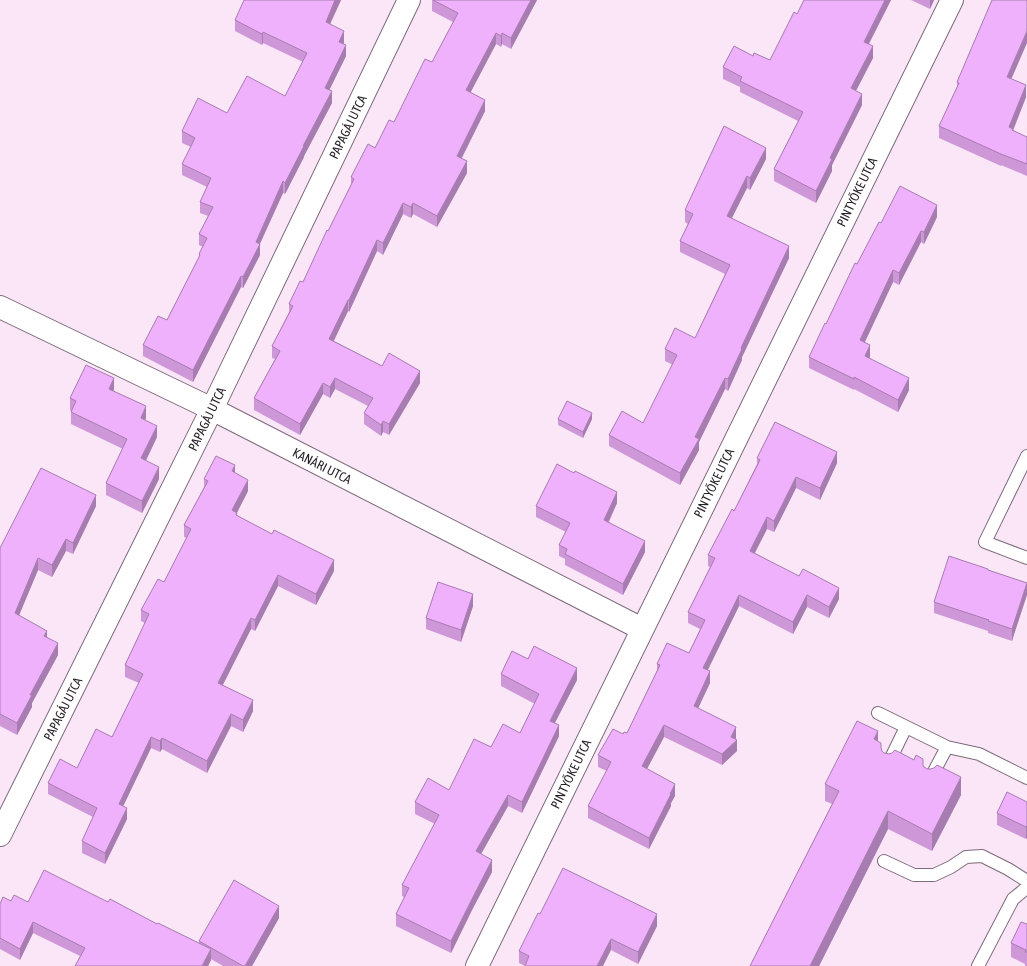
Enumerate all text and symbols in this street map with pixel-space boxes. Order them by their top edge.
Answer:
street label: PAPAGÁJ UTCA [326,92,370,161]
street label: PINTYŐKE UTCA [834,154,880,229]
street label: PAPAGÁJ UTCA [185,384,229,453]
street label: KANÁRI UTCA [290,445,354,487]
street label: PINTYŐKE UTCA [691,445,737,520]
street label: PAPAGÁJ UTCA [41,674,86,743]
street label: PINTYŐKE UTCA [548,736,594,811]

